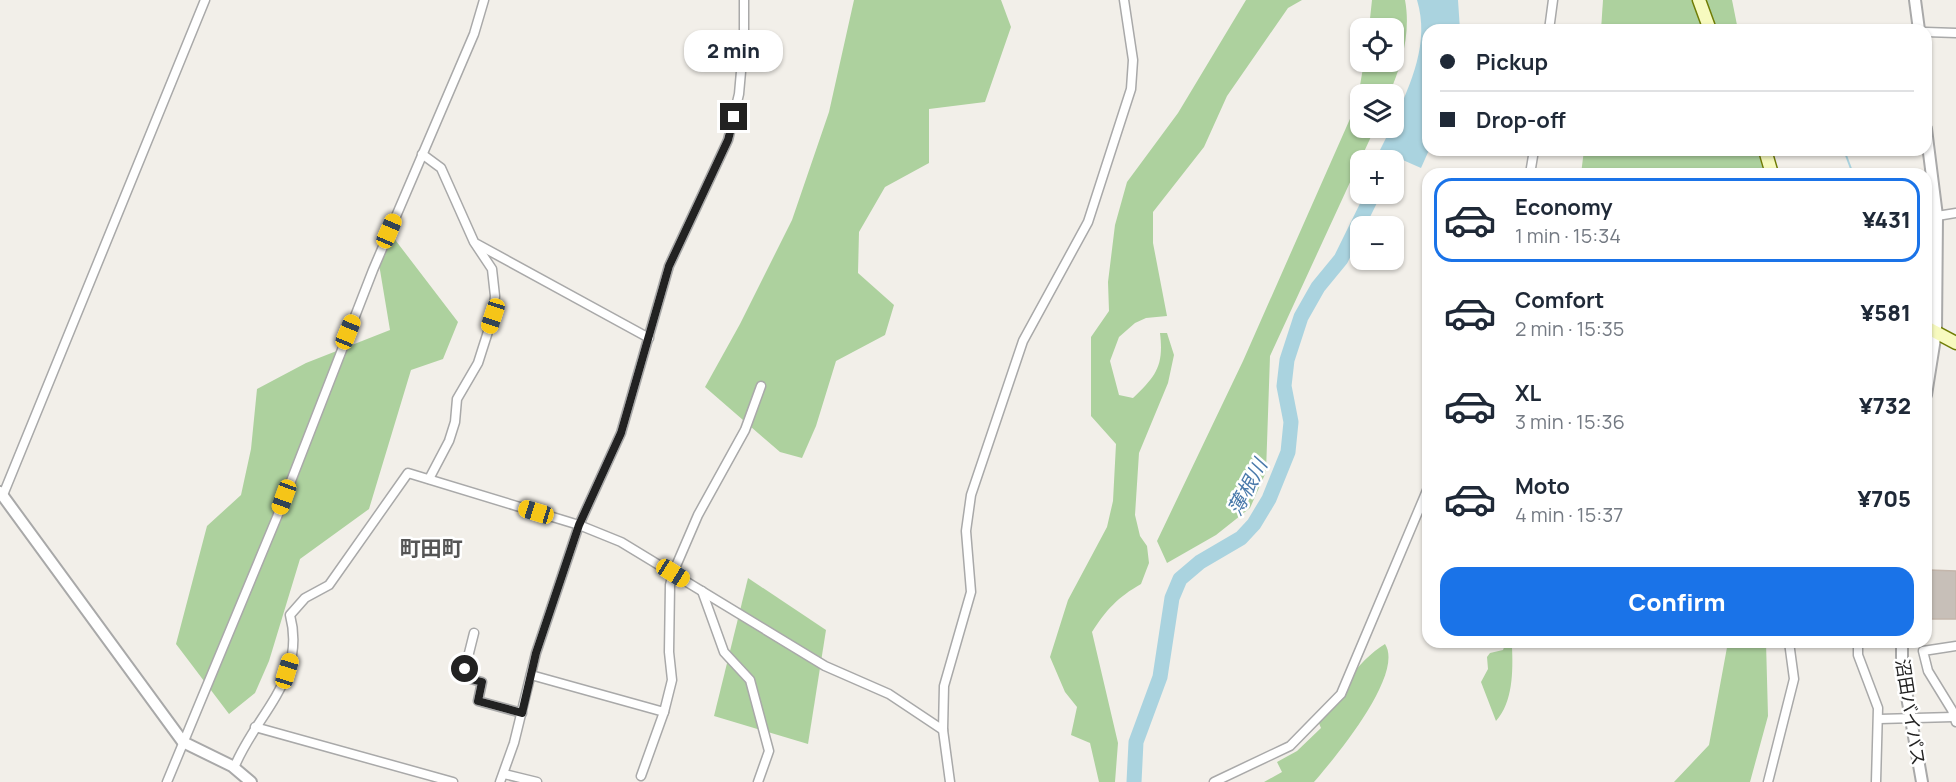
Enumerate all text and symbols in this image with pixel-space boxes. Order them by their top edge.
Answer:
map controls [1350,18,1404,270]
button: locate [1350,18,1404,72]
callout: 2 min [684,30,783,72]
text: 2 min [707,37,760,64]
text: Pickup [1476,47,1548,77]
button: layers [1350,84,1404,138]
route end [720,103,747,130]
text: Drop-off [1476,105,1566,135]
button: + [1350,150,1404,204]
text: Economy [1515,192,1613,222]
icon: car [1443,193,1497,247]
text: ¥431 [1862,205,1911,235]
car [374,211,404,251]
button: − [1350,216,1404,270]
text: 1 min · 15:34 [1515,222,1621,249]
text: Comfort [1515,285,1604,315]
icon: car [1443,286,1497,340]
car [479,296,507,336]
text: ¥581 [1860,298,1911,328]
car [333,312,363,352]
text: 2 min · 15:35 [1515,315,1624,342]
text: XL [1515,378,1541,408]
icon: car [1443,379,1497,433]
text: ¥732 [1859,391,1911,421]
text: 3 min · 15:36 [1515,408,1625,435]
water label: 薄根川 [1221,452,1274,520]
text: Moto [1515,471,1570,501]
icon: car [1443,472,1497,526]
car [269,477,299,517]
text: ¥705 [1857,484,1911,514]
car [516,498,556,526]
text: 4 min · 15:37 [1515,501,1623,528]
district label: 町田町 [400,534,463,562]
car [653,556,693,590]
button: Confirm [1440,567,1914,636]
car [273,651,301,691]
route start [451,655,478,682]
street label: 沼田バイパス [1891,657,1931,767]

